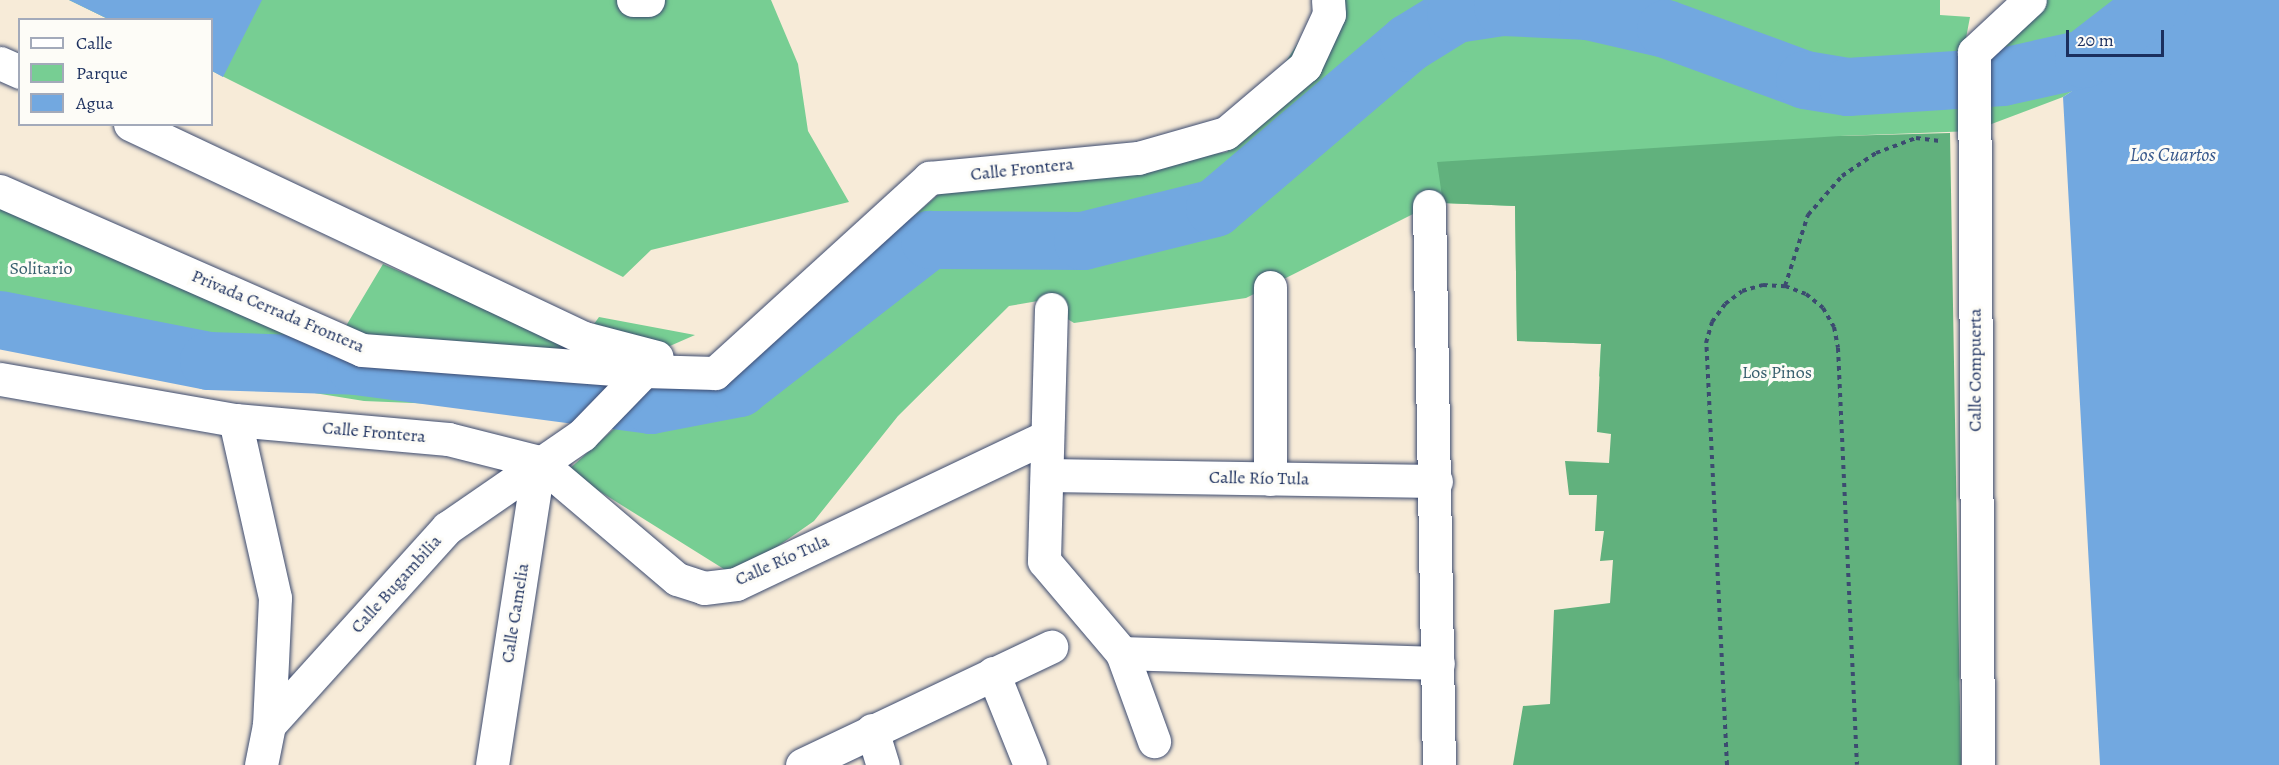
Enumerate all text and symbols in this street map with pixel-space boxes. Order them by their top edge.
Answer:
legend [18,18,213,126]
scale bar [2069,18,2166,56]
text: 20 m [2077,28,2114,52]
text: Calle [76,31,113,55]
text: Parque [76,61,128,85]
text: Agua [76,91,114,115]
water label: Los Cuartos [2130,142,2216,166]
street label: Calle Frontera [969,153,1075,185]
park label: Solitario [10,257,72,279]
street label: Privada Cerrada Frontera [188,265,368,357]
street label: Calle Compuerta [1964,308,1986,432]
park label: Los Pinos [1742,361,1812,383]
street label: Calle Frontera [321,417,427,447]
street label: Calle Río Tula [1209,466,1309,490]
street label: Calle Bugambilia [346,530,446,638]
street label: Calle Río Tula [732,530,832,590]
street label: Calle Camelia [496,562,534,664]

